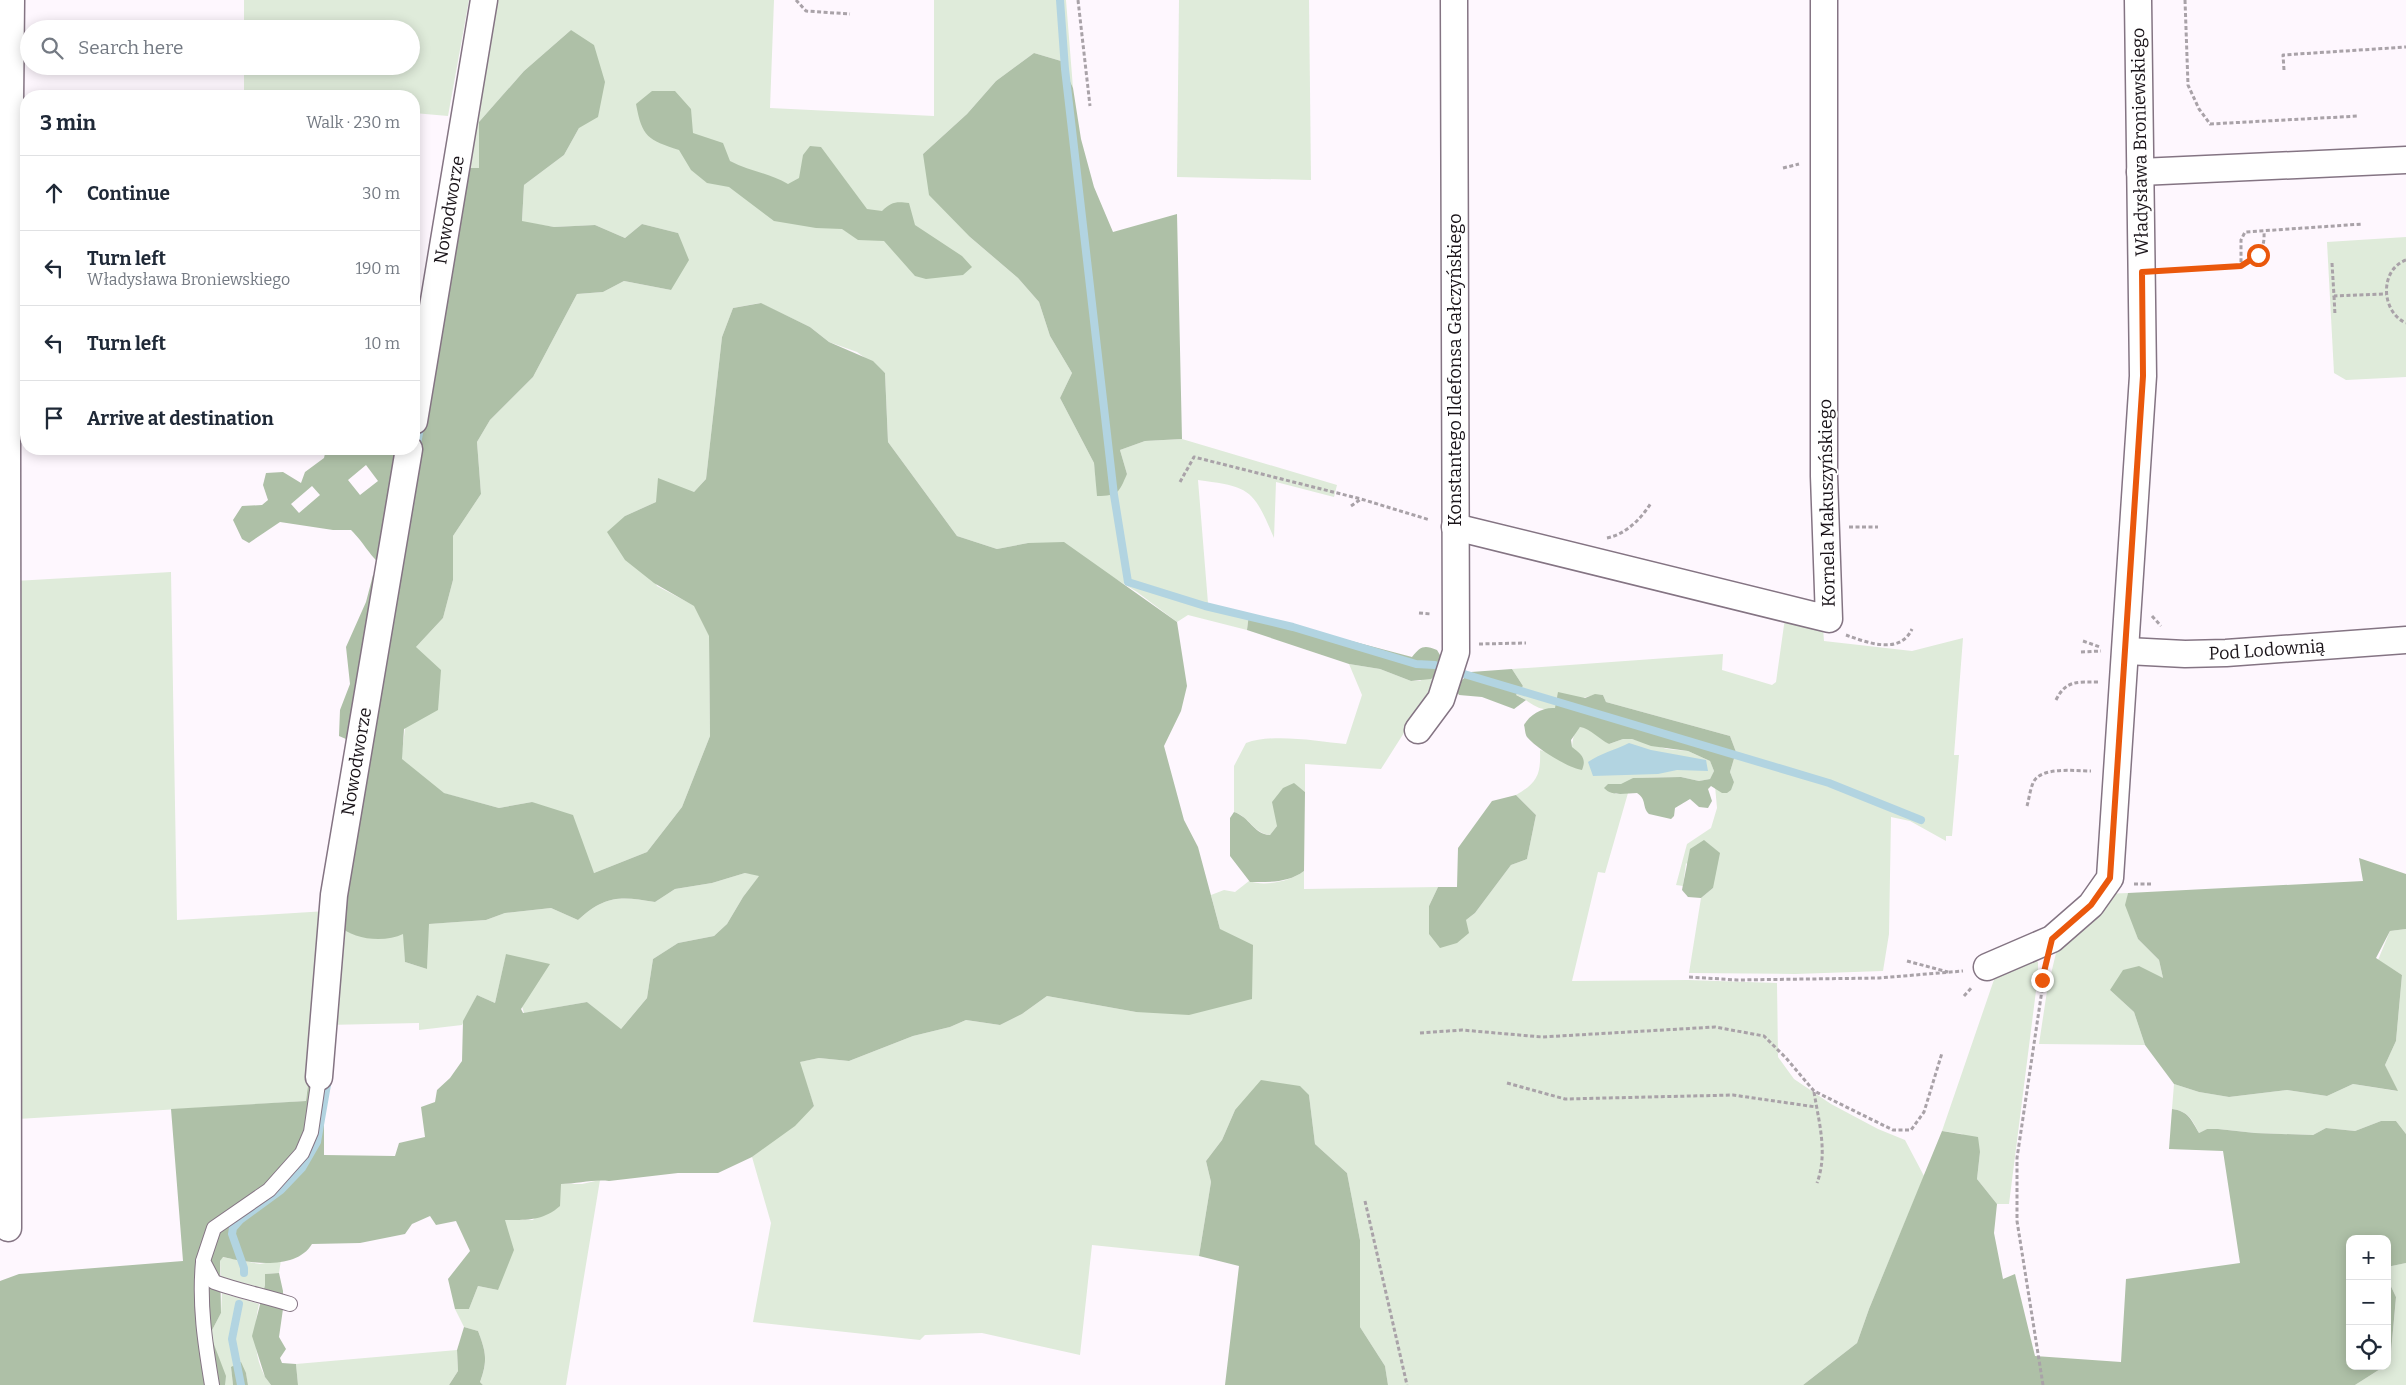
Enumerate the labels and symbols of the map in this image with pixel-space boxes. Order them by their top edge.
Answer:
street label: Władysława Broniewskiego [2127,28,2153,256]
street label: Nowodworze [429,154,469,266]
street label: Konstantego Ildefonsa Gałczyńskiego [1444,214,1466,526]
route start [2247,244,2270,267]
street label: Kornela Makuszyńskiego [1814,399,1840,607]
street label: Pod Lodownią [2208,635,2326,664]
street label: Nowodworze [337,706,376,817]
route end [2031,969,2054,992]

